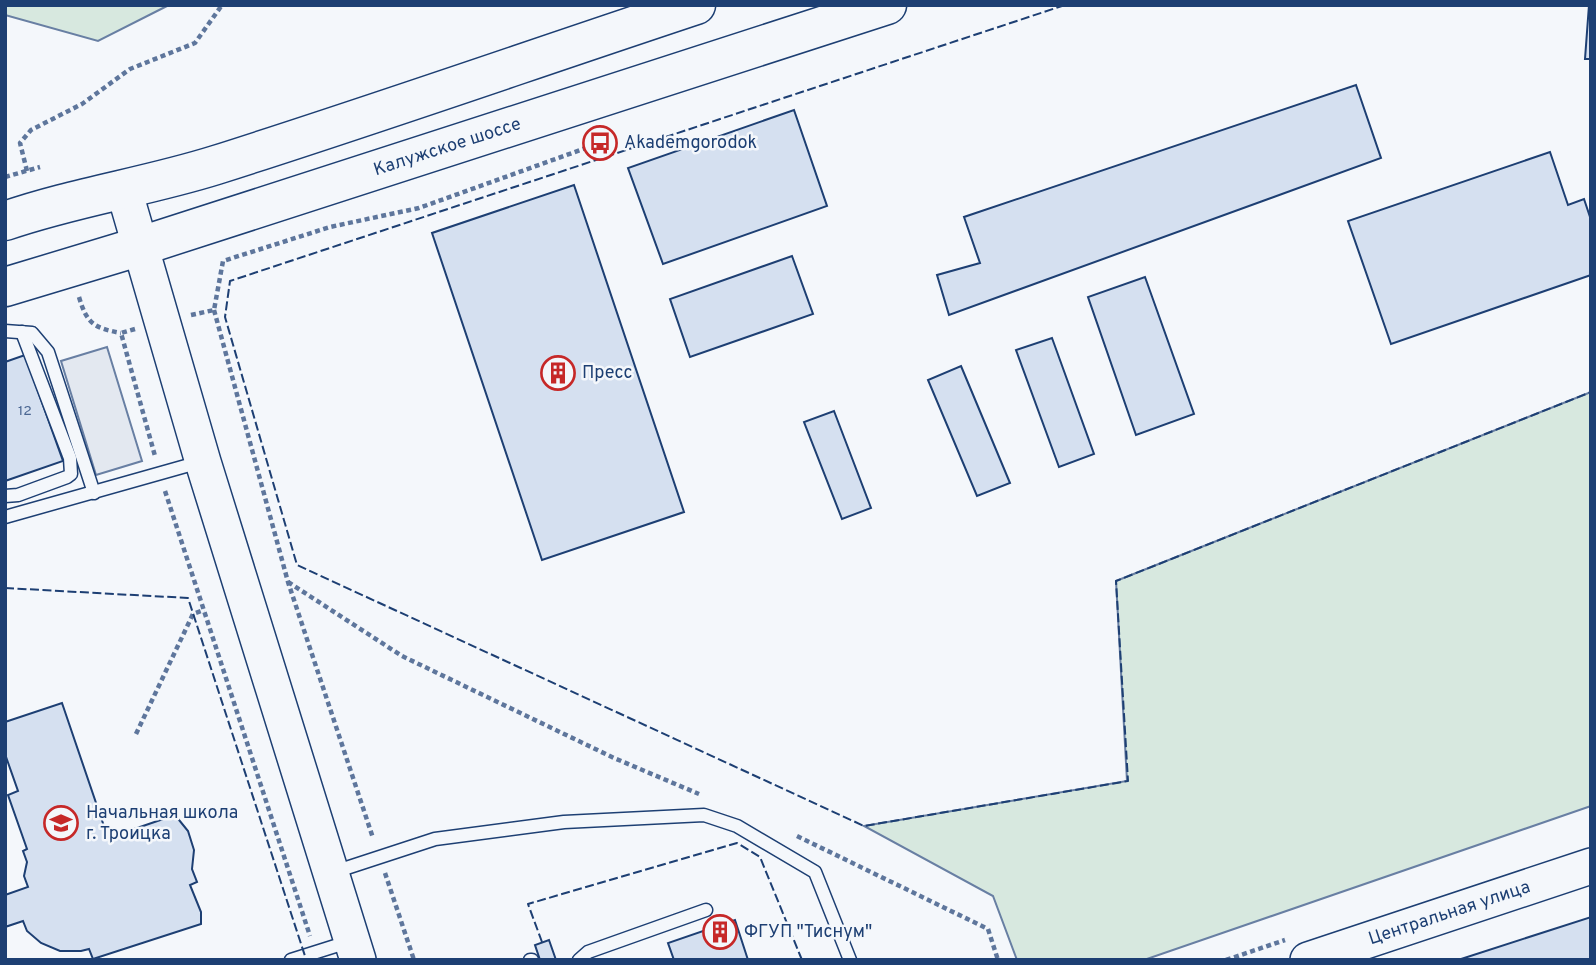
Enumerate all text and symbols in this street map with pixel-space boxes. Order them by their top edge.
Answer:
street label: Калужское шоссе [371,112,524,182]
bus stop icon: Akademgorodok [581,124,619,162]
place label: Akademgorodok [624,132,757,155]
building icon: Пресс [539,354,577,392]
place label: Пресс [582,362,633,385]
house number: 12 [18,403,32,420]
place label: Начальная школа г. Троицка [86,802,238,846]
school or university icon: Начальная школа г. Троицка [42,804,80,842]
street label: Центральная улица [1366,875,1533,951]
building icon: ФГУП "Тиснум" [701,913,739,951]
place label: ФГУП "Тиснум" [744,921,872,944]

